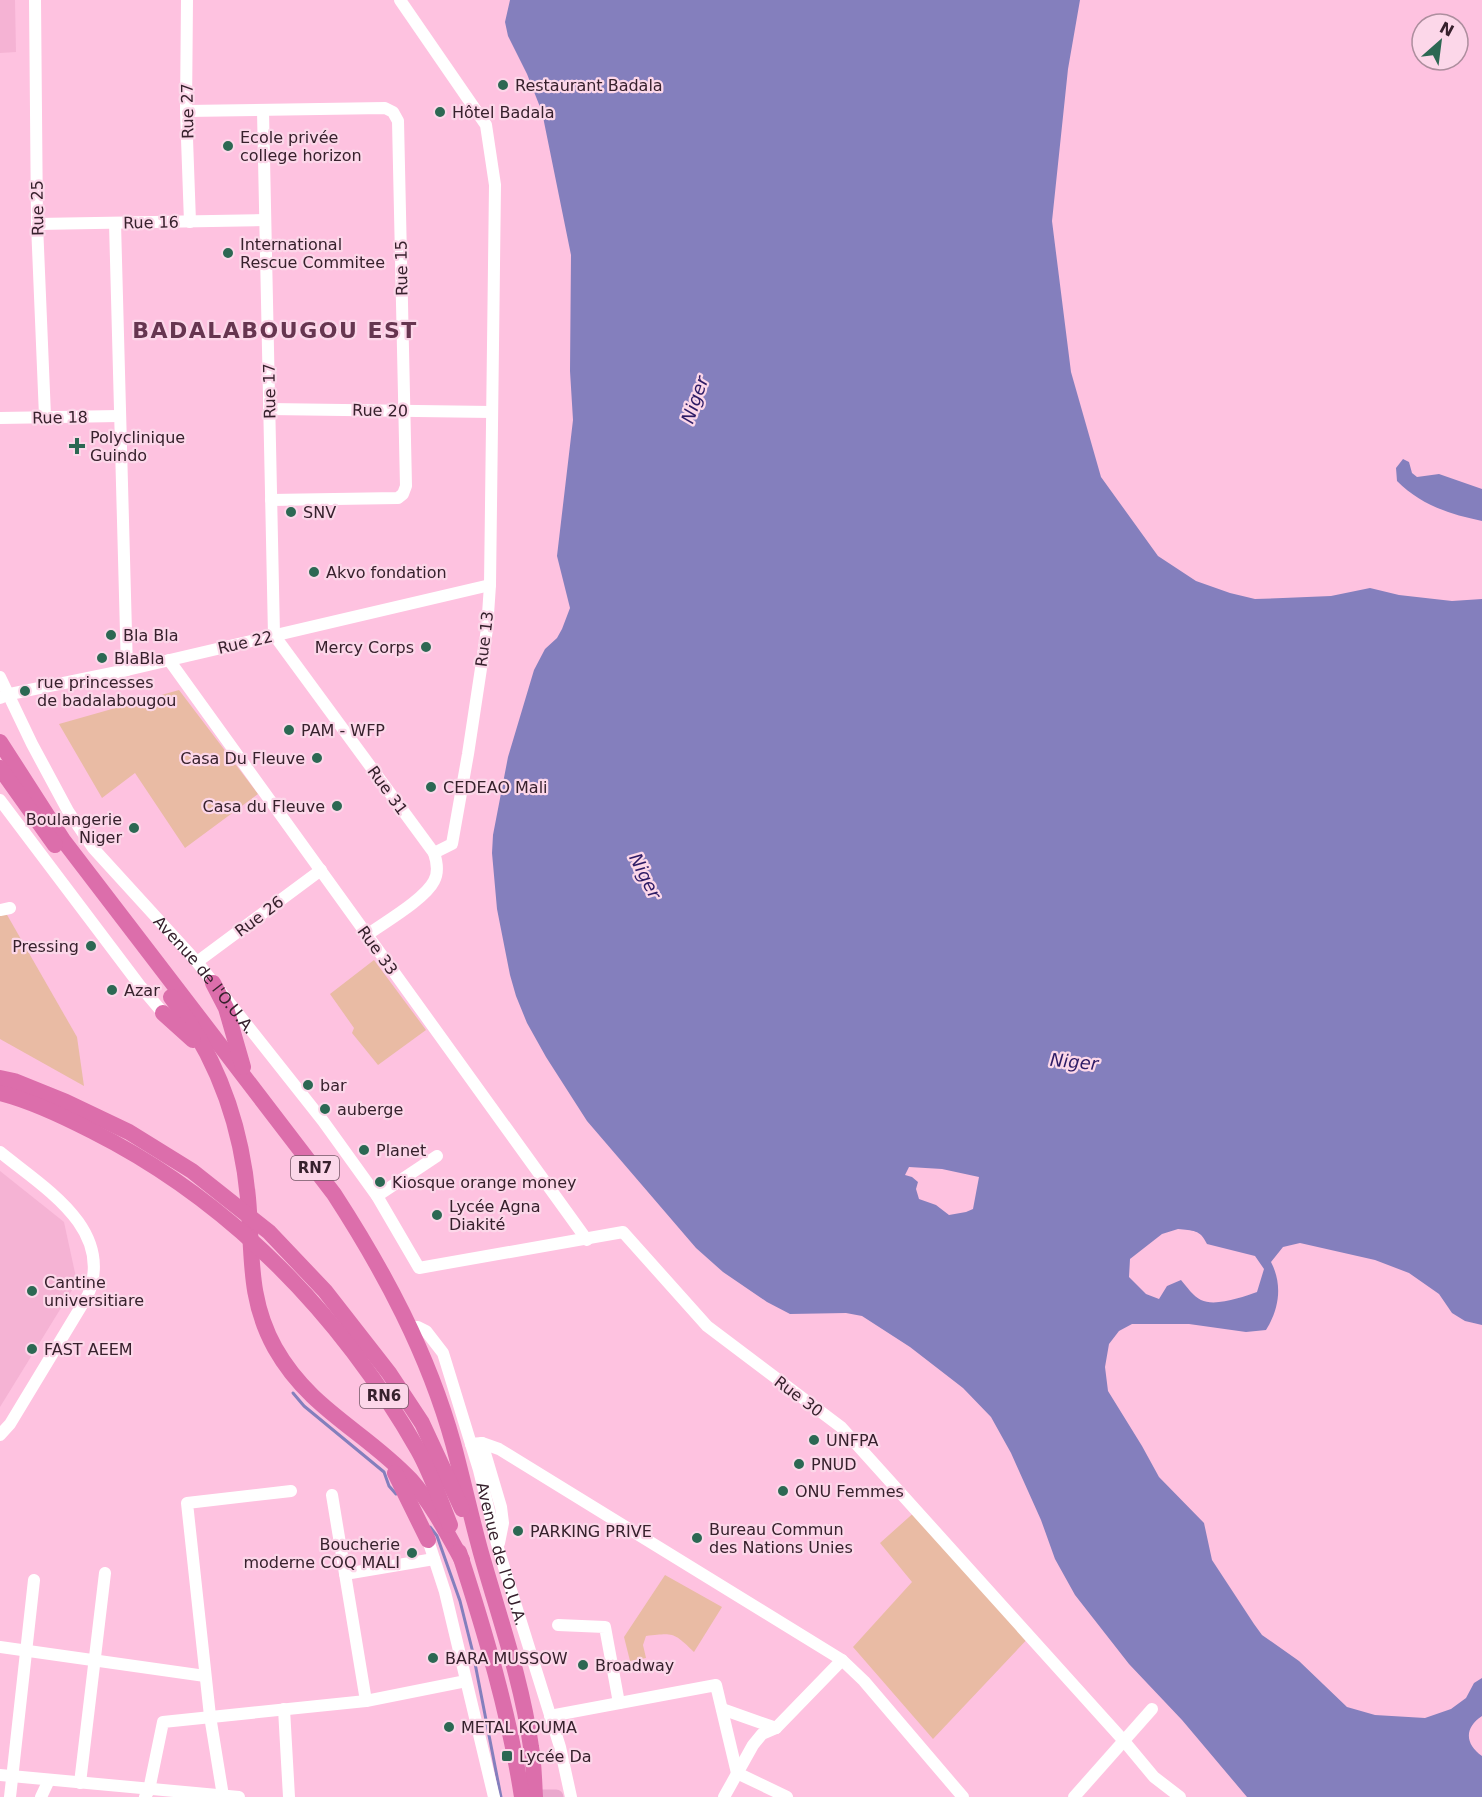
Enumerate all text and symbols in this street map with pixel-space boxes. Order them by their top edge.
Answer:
north arrow [1410,12,1470,72]
text: N [1436,18,1457,41]
place label: Restaurant Badala [515,76,663,95]
marker: Restaurant Badala [496,78,510,92]
street label: Rue 27 [178,83,197,139]
place label: Hôtel Badala [452,103,554,122]
marker: Hôtel Badala [433,105,447,119]
place label: Ecole privée college horizon [240,128,362,165]
marker: Ecole privée college horizon [221,139,235,153]
street label: Rue 25 [28,180,47,236]
street label: Rue 16 [123,213,179,232]
place label: International Rescue Commitee [240,235,385,272]
street label: Rue 15 [392,240,411,296]
marker: International Rescue Commitee [221,246,235,260]
district label: BADALABOUGOU EST [132,318,418,343]
street label: Rue 17 [260,363,279,419]
water label: Niger [677,372,713,426]
street label: Rue 20 [352,401,408,420]
street label: Rue 18 [32,408,88,427]
place label: Polyclinique Guindo [90,428,185,465]
marker: Polyclinique Guindo [68,437,86,455]
place label: SNV [303,503,336,522]
marker: SNV [284,505,298,519]
place label: Akvo fondation [326,563,447,582]
marker: Akvo fondation [307,565,321,579]
street label: Rue 13 [472,610,497,668]
place label: Bla Bla [123,626,179,645]
street label: Rue 22 [216,627,274,658]
marker: Bla Bla [104,628,118,642]
place label: Mercy Corps [315,638,414,657]
marker: Mercy Corps [419,640,433,654]
place label: BlaBla [114,649,164,668]
marker: BlaBla [95,651,109,665]
place label: rue princesses de badalabougou [37,673,176,710]
marker: rue princesses de badalabougou [18,684,32,698]
place label: PAM - WFP [301,721,385,740]
marker: PAM - WFP [282,723,296,737]
place label: Casa Du Fleuve [180,749,305,768]
marker: Casa Du Fleuve [310,751,324,765]
street label: Rue 31 [364,762,412,818]
place label: CEDEAO Mali [443,778,548,797]
marker: CEDEAO Mali [424,780,438,794]
place label: Casa du Fleuve [202,797,325,816]
marker: Casa du Fleuve [330,799,344,813]
place label: Boulangerie Niger [26,810,122,847]
marker: Boulangerie Niger [127,821,141,835]
water label: Niger [625,849,667,904]
street label: Rue 26 [231,892,287,941]
street label: Avenue de l'O.U.A. [150,912,259,1038]
street label: Rue 33 [354,922,402,978]
place label: Pressing [12,937,79,956]
marker: Pressing [84,939,98,953]
place label: Azar [124,981,160,1000]
marker: Azar [105,983,119,997]
water label: Niger [1049,1049,1101,1074]
place label: bar [320,1076,347,1095]
marker: bar [301,1078,315,1092]
place label: auberge [337,1100,403,1119]
marker: auberge [318,1102,332,1116]
place label: Planet [376,1141,426,1160]
marker: Planet [357,1143,371,1157]
road number: RN7 [291,1156,339,1180]
place label: Kiosque orange money [392,1173,577,1192]
marker: Kiosque orange money [373,1175,387,1189]
place label: Lycée Agna Diakité [449,1197,541,1234]
marker: Lycée Agna Diakité [430,1208,444,1222]
place label: Cantine universitiare [44,1273,144,1310]
marker: Cantine universitiare [25,1284,39,1298]
place label: FAST AEEM [44,1340,133,1359]
marker: FAST AEEM [25,1342,39,1356]
street label: Rue 30 [771,1372,827,1421]
road number: RN6 [360,1384,408,1408]
place label: UNFPA [826,1431,879,1450]
marker: UNFPA [807,1433,821,1447]
place label: PNUD [811,1455,857,1474]
marker: PNUD [792,1457,806,1471]
street label: Avenue de l'O.U.A. [472,1480,531,1628]
place label: ONU Femmes [795,1482,904,1501]
marker: ONU Femmes [776,1484,790,1498]
place label: Bureau Commun des Nations Unies [709,1520,853,1557]
place label: PARKING PRIVE [530,1522,652,1541]
marker: PARKING PRIVE [511,1524,525,1538]
marker: Bureau Commun des Nations Unies [690,1531,704,1545]
place label: Boucherie moderne COQ MALI [243,1535,400,1572]
marker: Boucherie moderne COQ MALI [405,1546,419,1560]
place label: BARA MUSSOW [445,1649,568,1668]
marker: BARA MUSSOW [426,1651,440,1665]
place label: Broadway [595,1656,674,1675]
marker: Broadway [576,1658,590,1672]
place label: METAL KOUMA [461,1718,577,1737]
marker: METAL KOUMA [442,1720,456,1734]
place label: Lycée Da [519,1747,592,1766]
marker: Lycée Da [500,1749,514,1763]

